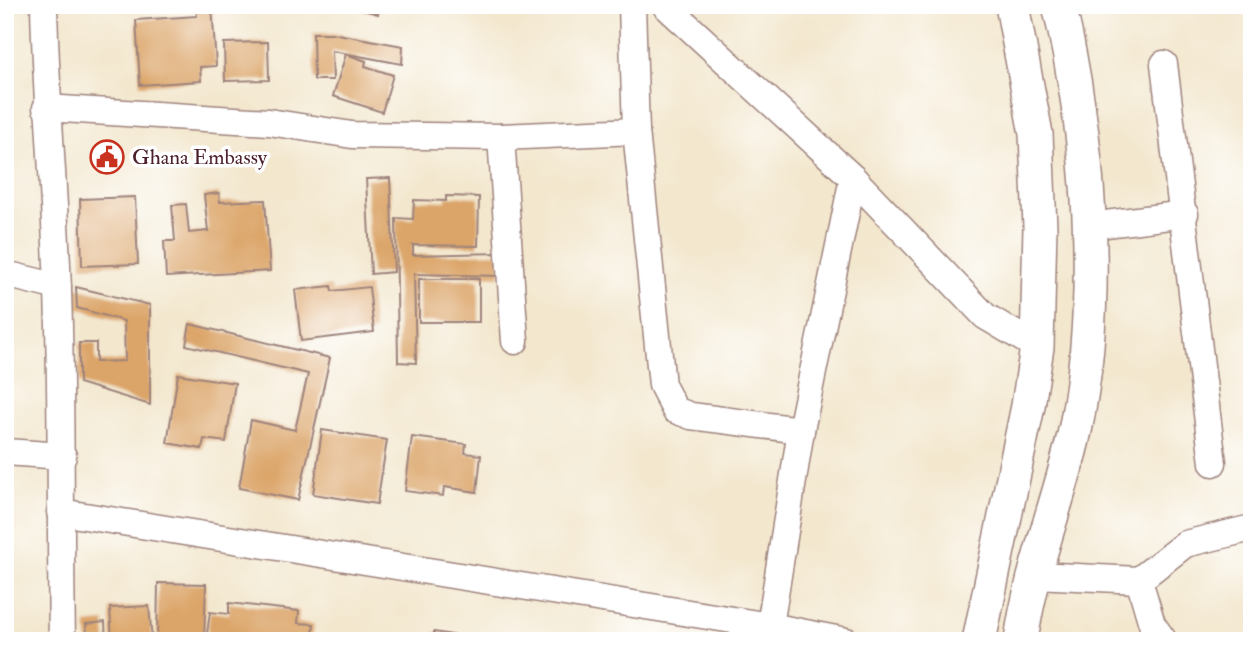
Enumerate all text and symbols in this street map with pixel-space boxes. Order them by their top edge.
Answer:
public building icon: Ghana Embassy [88,138,126,176]
place label: Ghana Embassy [132,144,268,171]

